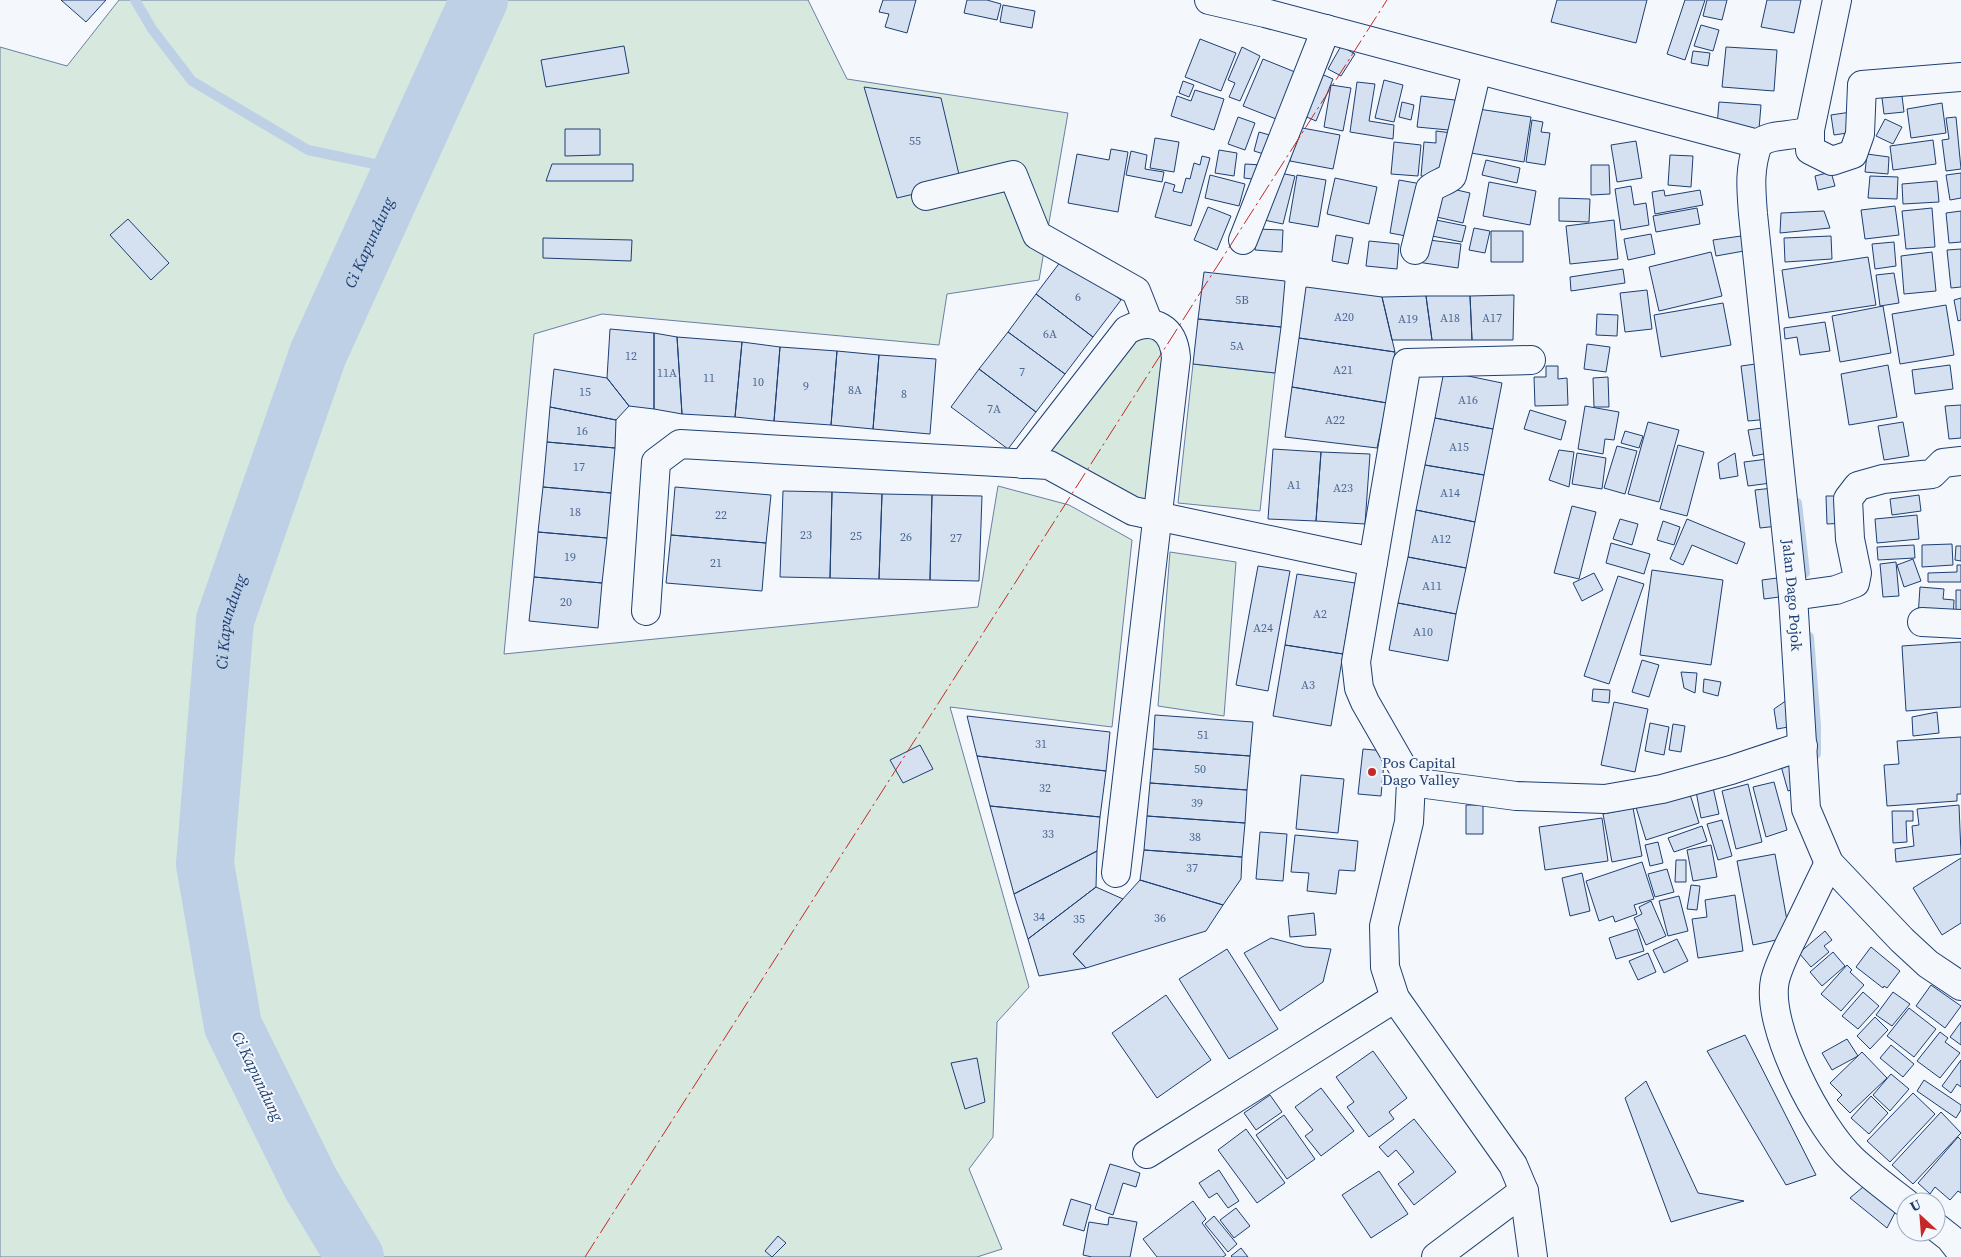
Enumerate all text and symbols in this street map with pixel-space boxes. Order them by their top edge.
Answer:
house number: 55 [909,133,921,149]
water label: Ci Kapundung [339,192,399,291]
house number: 6 [1075,289,1081,305]
house number: 5B [1235,292,1249,308]
house number: A20 [1334,309,1354,325]
house number: A18 [1440,310,1460,326]
house number: A17 [1482,310,1502,326]
house number: A19 [1398,311,1418,327]
house number: 6A [1043,326,1057,342]
house number: 5A [1230,338,1244,354]
house number: 12 [625,348,637,364]
house number: A21 [1333,362,1353,378]
house number: 7 [1019,364,1025,380]
house number: 11A [657,365,677,381]
house number: 11 [703,370,715,386]
house number: 10 [752,374,764,390]
house number: 9 [803,378,809,394]
house number: 8A [848,382,862,398]
house number: 15 [579,384,591,400]
house number: 8 [901,386,907,402]
house number: A16 [1458,392,1478,408]
house number: 7A [987,401,1001,417]
house number: A22 [1325,412,1345,428]
house number: 16 [576,423,588,439]
house number: A15 [1449,439,1469,455]
house number: 17 [573,459,585,475]
house number: A1 [1287,477,1301,493]
house number: A23 [1333,480,1353,496]
house number: A14 [1440,485,1460,501]
house number: 18 [569,504,581,520]
house number: 22 [715,507,727,523]
house number: 23 [800,527,812,543]
house number: 25 [850,528,862,544]
house number: 26 [900,529,912,545]
house number: 27 [950,530,962,546]
house number: A12 [1431,531,1451,547]
street label: Jalan Dago Pojok [1777,537,1807,652]
house number: 19 [564,549,576,565]
house number: 21 [710,555,722,571]
water label: Ci Kapundung [210,570,252,670]
house number: A11 [1422,578,1442,594]
house number: 20 [560,594,572,610]
house number: A2 [1313,606,1327,622]
house number: A24 [1253,620,1273,636]
house number: A10 [1413,624,1433,640]
house number: A3 [1301,677,1315,693]
house number: 51 [1197,727,1209,743]
house number: 31 [1035,736,1047,752]
place label: Pos Capital Dago Valley [1382,752,1460,790]
house number: 50 [1194,761,1206,777]
marker: Pos Capital Dago Valley [1366,766,1378,778]
house number: 32 [1039,780,1051,796]
house number: 39 [1191,795,1203,811]
house number: 33 [1042,826,1054,842]
house number: 38 [1189,829,1201,845]
house number: 37 [1186,860,1198,876]
house number: 34 [1033,909,1045,925]
house number: 36 [1154,910,1166,926]
house number: 35 [1073,911,1085,927]
water label: Ci Kapundung [227,1027,290,1126]
north arrow [1896,1192,1946,1242]
text: U [1906,1194,1924,1217]

